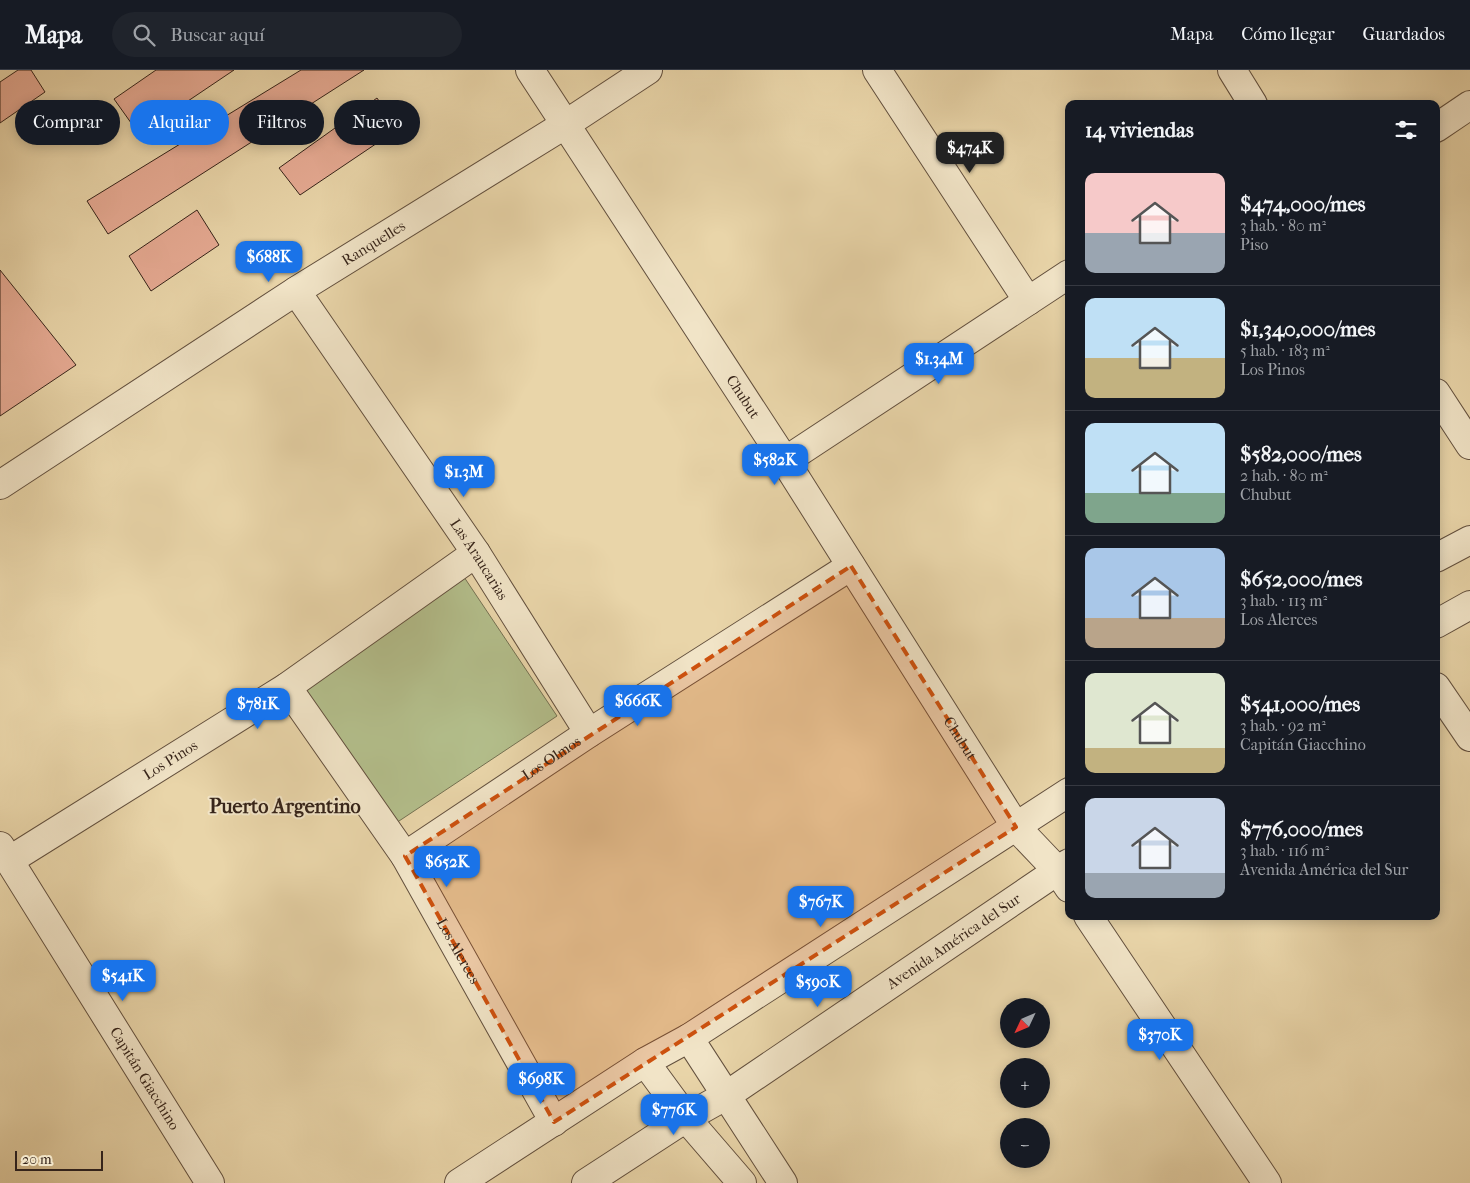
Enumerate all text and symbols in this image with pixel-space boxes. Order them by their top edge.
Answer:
search box [112,12,462,57]
text: Mapa [25,21,82,49]
icon: search [130,21,158,49]
text: Buscar aquí [170,24,265,46]
text: Mapa [1170,24,1213,45]
text: Cómo llegar [1241,24,1335,45]
text: Guardados [1363,24,1445,45]
chip: Comprar [15,100,120,145]
chip: Alquilar [130,100,229,145]
chip: Filtros [239,100,324,145]
chip: Nuevo [334,100,420,145]
icon: filters [1392,116,1420,144]
text: 14 viviendas [1085,118,1194,142]
pin: $474K [935,132,1005,174]
text: $474K [947,138,993,157]
text: $474,000/mes [1240,192,1366,216]
icon: home [1125,193,1185,253]
street label: Ranquelles [338,216,409,270]
text: 3 hab. · 80 m² [1240,216,1326,235]
text: Piso [1240,235,1268,254]
pin: $688K [234,240,304,283]
text: $688K [246,247,292,266]
text: $1,340,000/mes [1240,317,1376,341]
icon: home [1125,318,1185,378]
text: 5 hab. · 183 m² [1240,341,1330,360]
pin: $1.34M [898,342,980,385]
text: $1.34M [915,349,963,368]
text: Los Pinos [1240,360,1305,379]
street label: Chubut [722,372,764,422]
text: $582,000/mes [1240,442,1362,466]
icon: home [1125,443,1185,503]
pin: $582K [740,444,810,486]
text: $582K [753,450,797,469]
pin: $1.3M [429,456,499,498]
text: $1.3M [445,462,483,481]
text: 2 hab. · 80 m² [1240,466,1328,485]
text: Chubut [1240,485,1292,504]
street label: Las Araucarias [446,515,512,604]
text: $652,000/mes [1240,567,1363,591]
icon: home [1125,568,1185,628]
text: 3 hab. · 113 m² [1240,591,1327,610]
text: Los Alerces [1240,610,1317,629]
pin: $666K [603,684,673,727]
pin: $781K [223,688,293,730]
text: $666K [615,691,661,710]
text: $541,000/mes [1240,692,1360,716]
icon: home [1125,693,1185,753]
text: $781K [237,694,279,713]
street label: Chubut [940,713,981,764]
text: 3 hab. · 92 m² [1240,716,1326,735]
street label: Los Olmos [518,732,585,784]
text: Capitán Giacchino [1240,735,1366,754]
street label: Los Pinos [140,736,201,784]
district label: Puerto Argentino [209,795,361,818]
text: $776,000/mes [1240,817,1363,841]
icon: home [1125,818,1185,878]
text: 3 hab. · 116 m² [1240,841,1329,860]
pin: $652K [412,846,482,888]
text: $652K [425,852,469,871]
text: Avenida América del Sur [1240,860,1408,879]
pin: $767K [786,886,856,928]
street label: Avenida América del Sur [882,889,1024,994]
text: $767K [799,892,843,911]
street label: Los Alerces [433,915,484,987]
pin: $541K [88,960,158,1002]
text: $541K [102,966,144,985]
pin: $590K [783,966,853,1008]
text: $590K [796,972,840,991]
north arrow [1000,998,1050,1048]
map controls [1000,998,1050,1168]
pin: $370K [1125,1018,1195,1061]
street label: Capitán Giacchino [106,1024,184,1134]
text: $370K [1138,1025,1182,1044]
button: + [1000,1058,1050,1108]
pin: $698K [506,1062,576,1105]
text: $698K [518,1069,564,1088]
pin: $776K [639,1094,709,1136]
text: $776K [652,1100,696,1119]
button: − [1000,1118,1050,1168]
scale bar [15,1148,102,1171]
text: 20 m [22,1151,52,1168]

